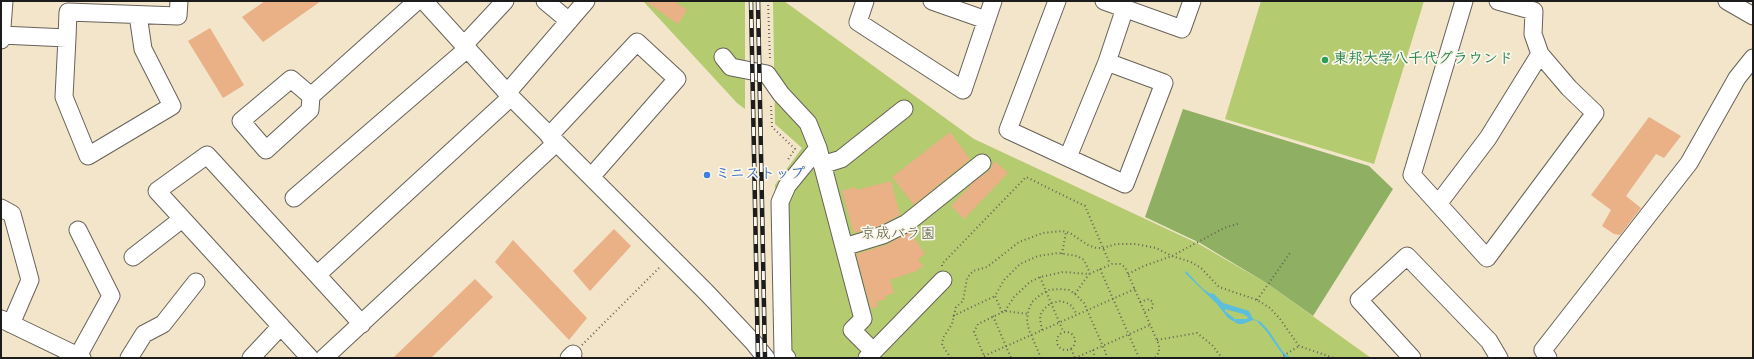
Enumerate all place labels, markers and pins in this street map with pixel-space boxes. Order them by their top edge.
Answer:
place label: 東邦大学八千代グラウンド [1333,51,1513,69]
marker: 東邦大学八千代グラウンド [1320,55,1330,65]
place label: ミニストップ [715,166,805,184]
marker: ミニストップ [702,170,712,180]

